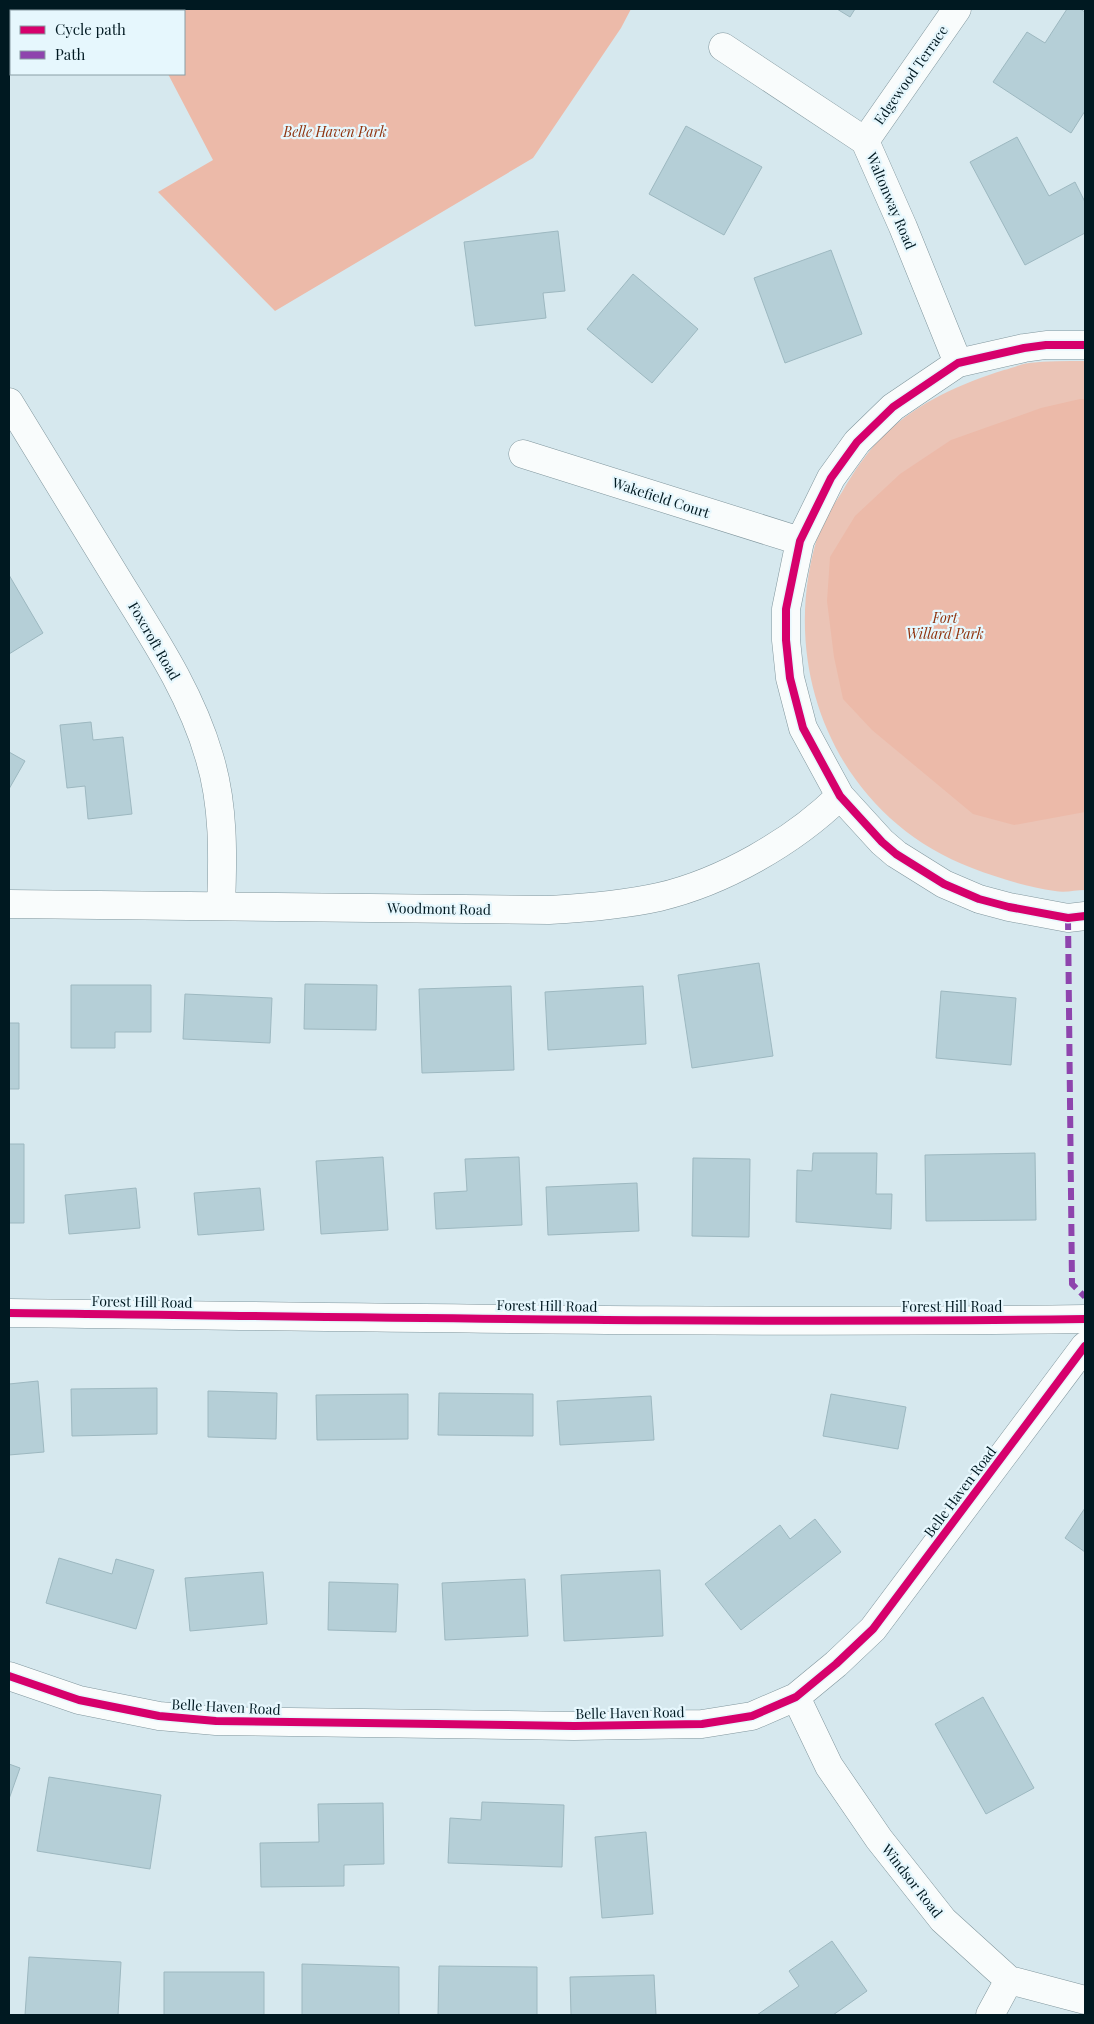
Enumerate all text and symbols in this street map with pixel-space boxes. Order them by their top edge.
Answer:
legend [10,10,185,75]
text: Cycle path [55,19,126,39]
street label: Edgewood Terrace [869,21,952,128]
text: Path [55,44,85,64]
park label: Belle Haven Park [282,122,387,141]
street label: Waltonway Road [862,149,920,252]
street label: Wakefield Court [609,473,713,523]
street label: Foxcroft Road [124,598,184,683]
park label: Fort Willard Park [906,608,984,643]
street label: Woodmont Road [386,898,491,919]
street label: Forest Hill Road [91,1291,193,1312]
street label: Forest Hill Road [496,1295,598,1316]
street label: Forest Hill Road [902,1297,1002,1316]
street label: Belle Haven Road [919,1442,1000,1541]
street label: Belle Haven Road [171,1694,281,1719]
street label: Belle Haven Road [575,1702,685,1723]
street label: Windsor Road [877,1839,947,1921]

